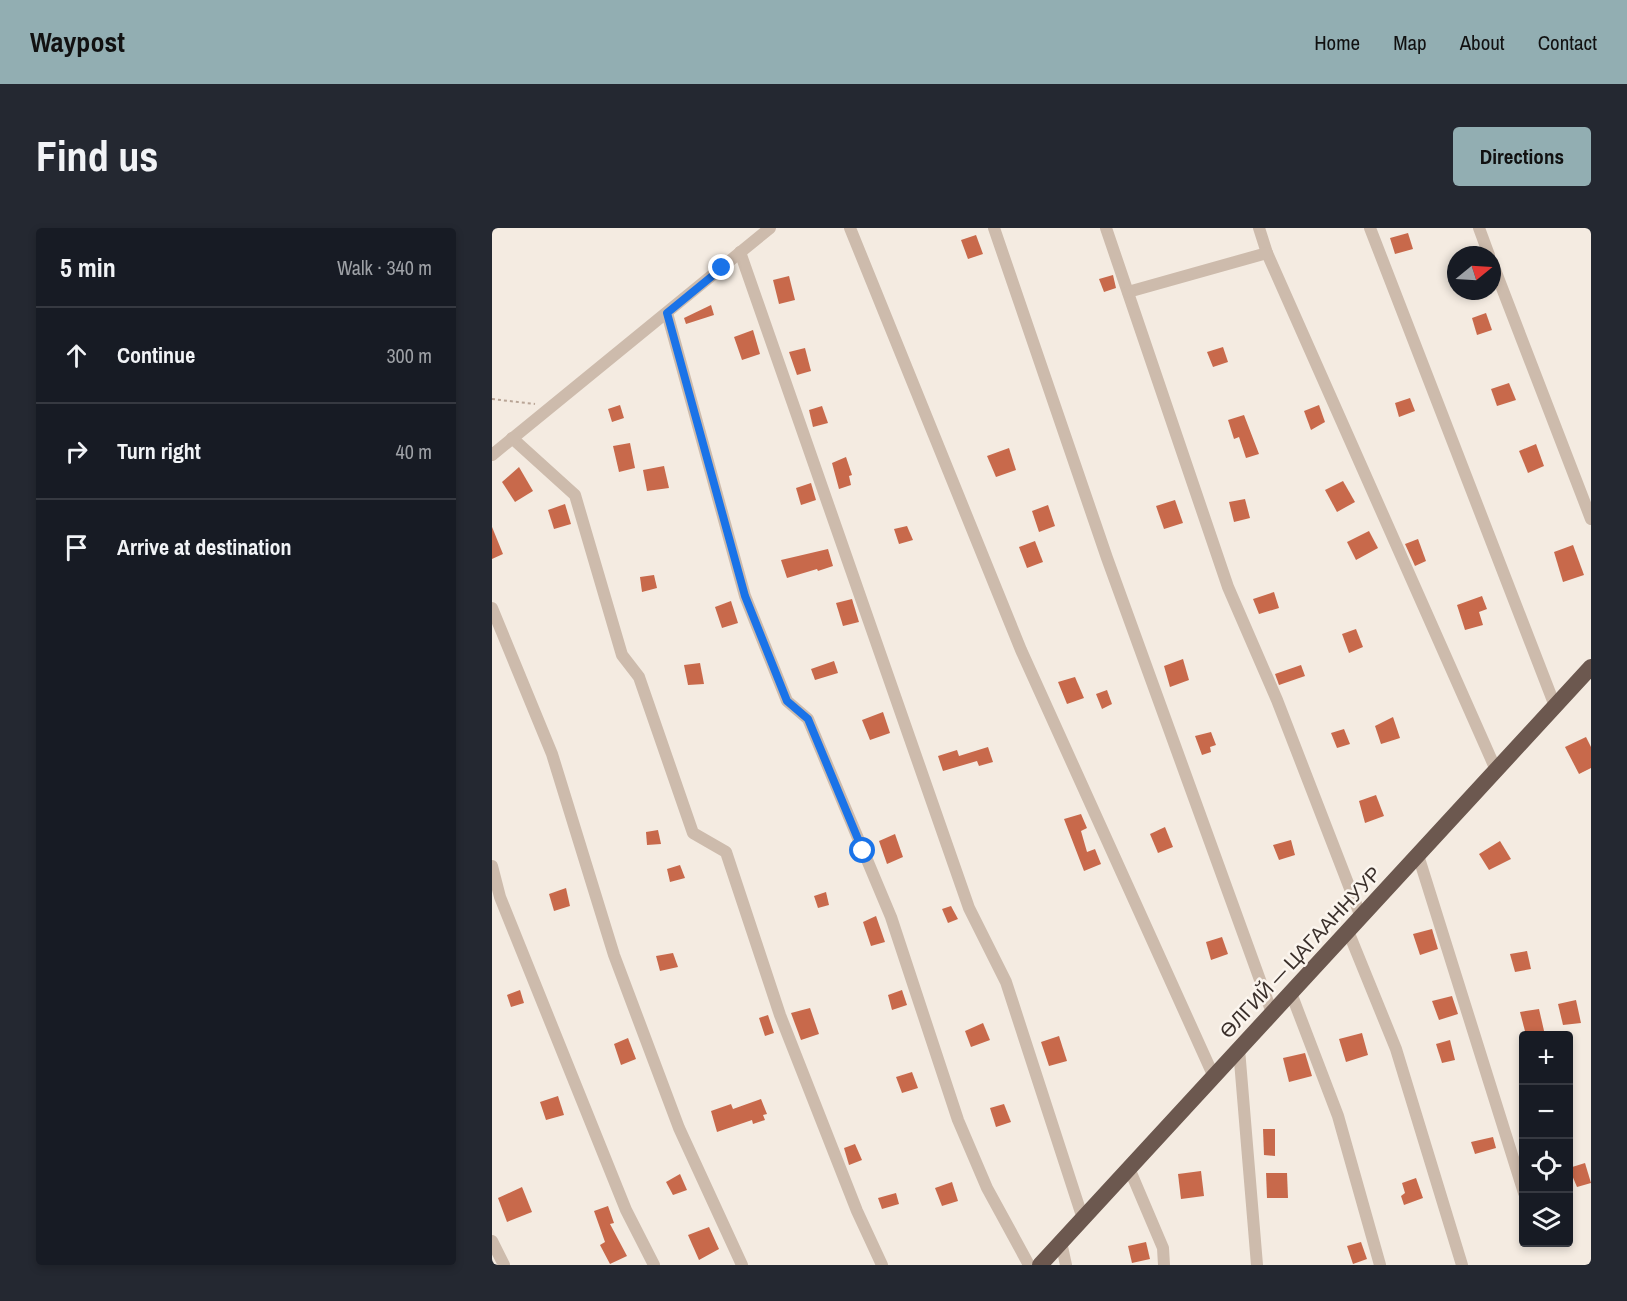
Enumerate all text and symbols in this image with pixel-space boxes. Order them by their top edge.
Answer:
text: Waypost [30,23,125,61]
text: Home [1314,28,1360,57]
text: Map [1393,28,1427,57]
text: About [1460,28,1505,57]
text: Contact [1538,28,1597,57]
button: Directions [1453,127,1591,186]
text: Find us [36,128,158,184]
north arrow [1447,246,1501,300]
text: 5 min [60,250,116,285]
text: Walk · 340 m [337,254,432,281]
route end [708,254,734,280]
icon: ahead [60,339,93,372]
text: Continue [117,340,195,370]
text: 300 m [386,342,432,369]
icon: right [60,435,93,468]
text: Turn right [117,436,201,466]
text: 40 m [396,438,432,465]
icon: arrive [60,531,93,564]
text: Arrive at destination [117,532,291,562]
route start [849,837,875,863]
street label: ӨЛГИЙ — ЦАГААННУУР [1213,860,1387,1044]
map controls [1519,1031,1573,1247]
button: + [1519,1031,1573,1085]
button: − [1519,1085,1573,1139]
button: locate [1519,1139,1573,1193]
button: layers [1519,1193,1573,1247]

